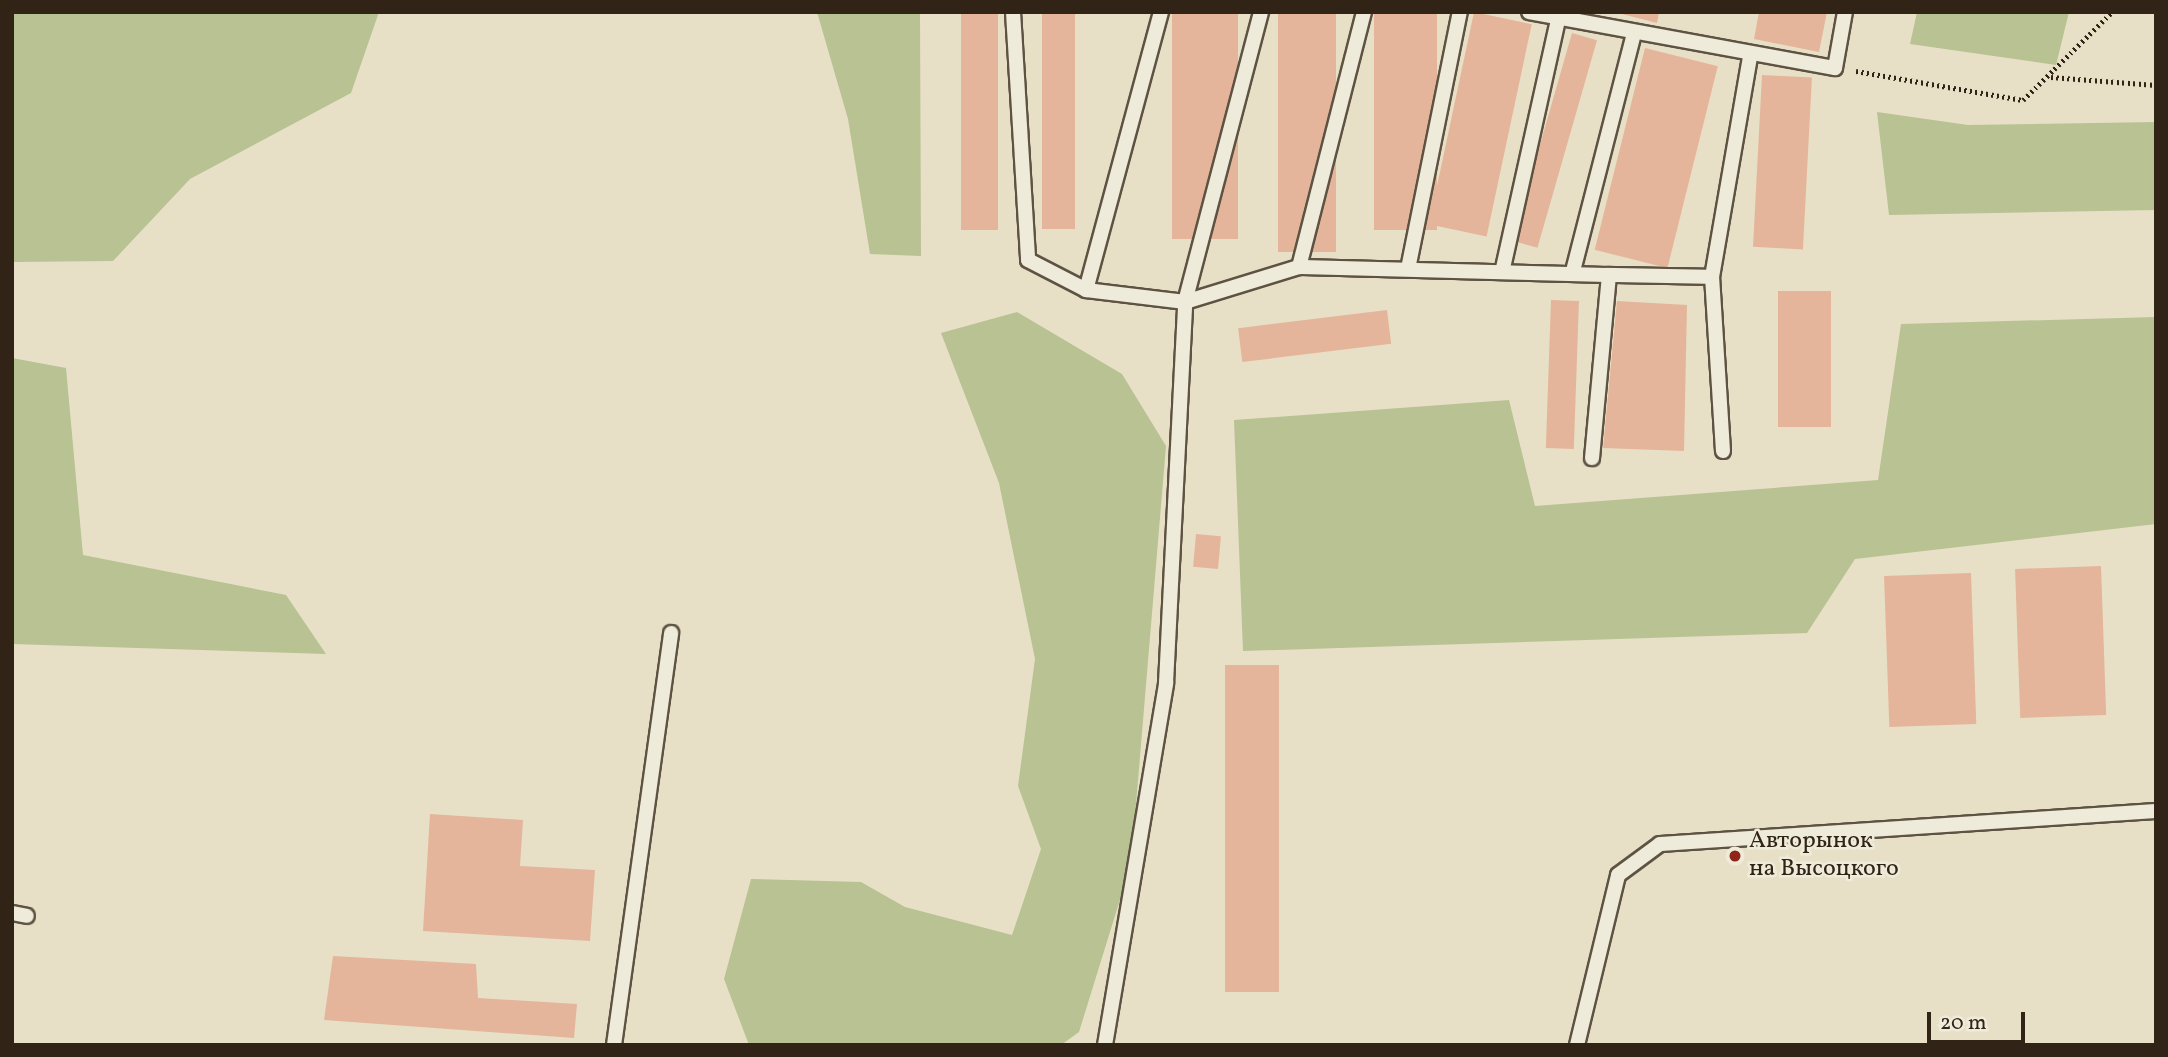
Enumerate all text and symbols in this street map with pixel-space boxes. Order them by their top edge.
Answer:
place label: Авторынок на Высоцкого [1749,828,1899,884]
marker: Авторынок на Высоцкого [1727,848,1743,864]
scale bar [1930,998,2028,1042]
text: 20 m [1940,1009,1986,1038]

